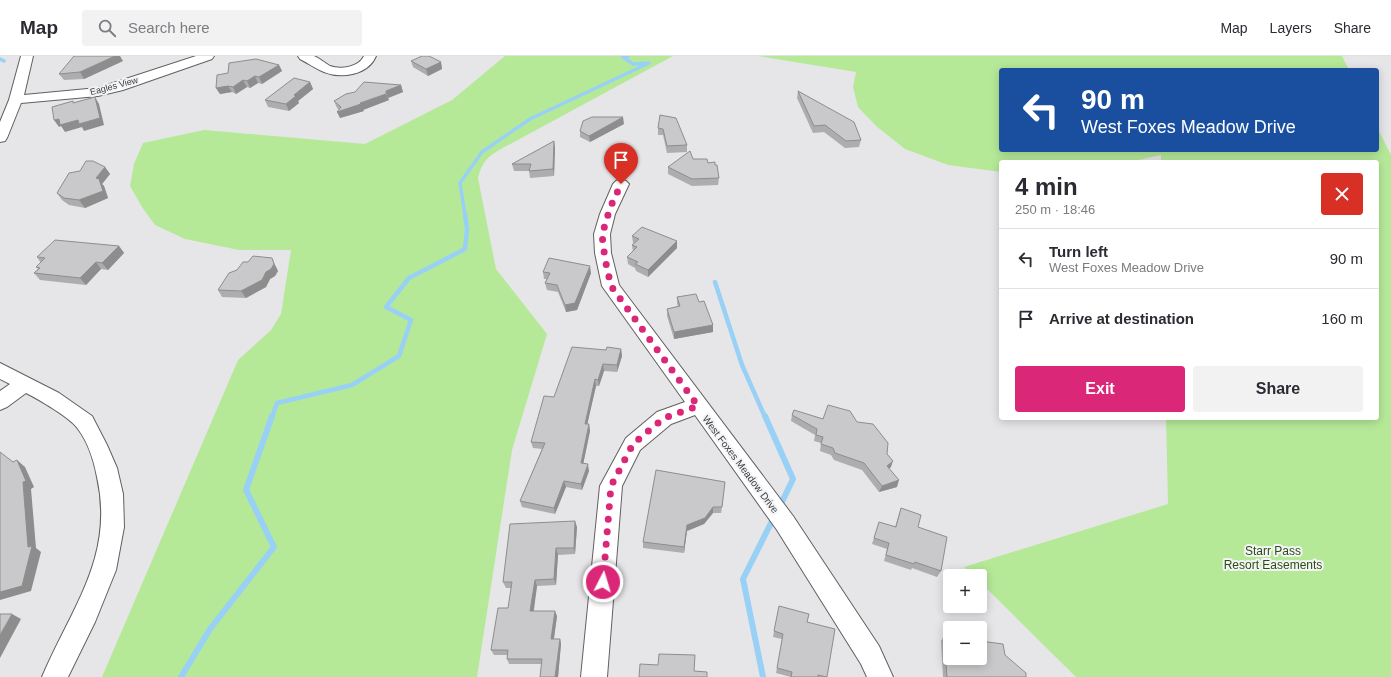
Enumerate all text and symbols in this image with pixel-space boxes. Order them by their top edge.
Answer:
search box [82,10,362,46]
text: Map [20,17,58,38]
icon: search [96,17,118,39]
text: Search here [128,19,210,36]
text: Map [1220,20,1248,36]
text: Layers [1270,20,1312,36]
text: Share [1334,20,1371,36]
street label: Eagles View [89,75,140,97]
icon: left [1015,84,1067,136]
text: 90 m [1081,84,1145,115]
text: West Foxes Meadow Drive [1081,117,1296,137]
pin [604,143,638,184]
icon: arrive [610,149,632,171]
text: 4 min [1015,173,1078,200]
button: close [1321,173,1363,215]
text: 250 m · 18:46 [1015,202,1095,217]
text: Turn left [1049,243,1108,260]
icon: left [1015,248,1037,270]
text: 90 m [1330,250,1363,267]
text: West Foxes Meadow Drive [1049,260,1204,275]
icon: arrive [1015,308,1037,330]
text: Arrive at destination [1049,310,1194,327]
text: 160 m [1321,310,1363,327]
button: Exit [1015,366,1185,412]
button: Share [1193,366,1363,412]
street label: West Foxes Meadow Drive [700,413,781,516]
park label: Starr Pass Resort Easements [1224,544,1322,572]
position arrow [582,561,624,603]
map controls [943,569,987,665]
button: + [943,569,987,613]
button: − [943,621,987,665]

